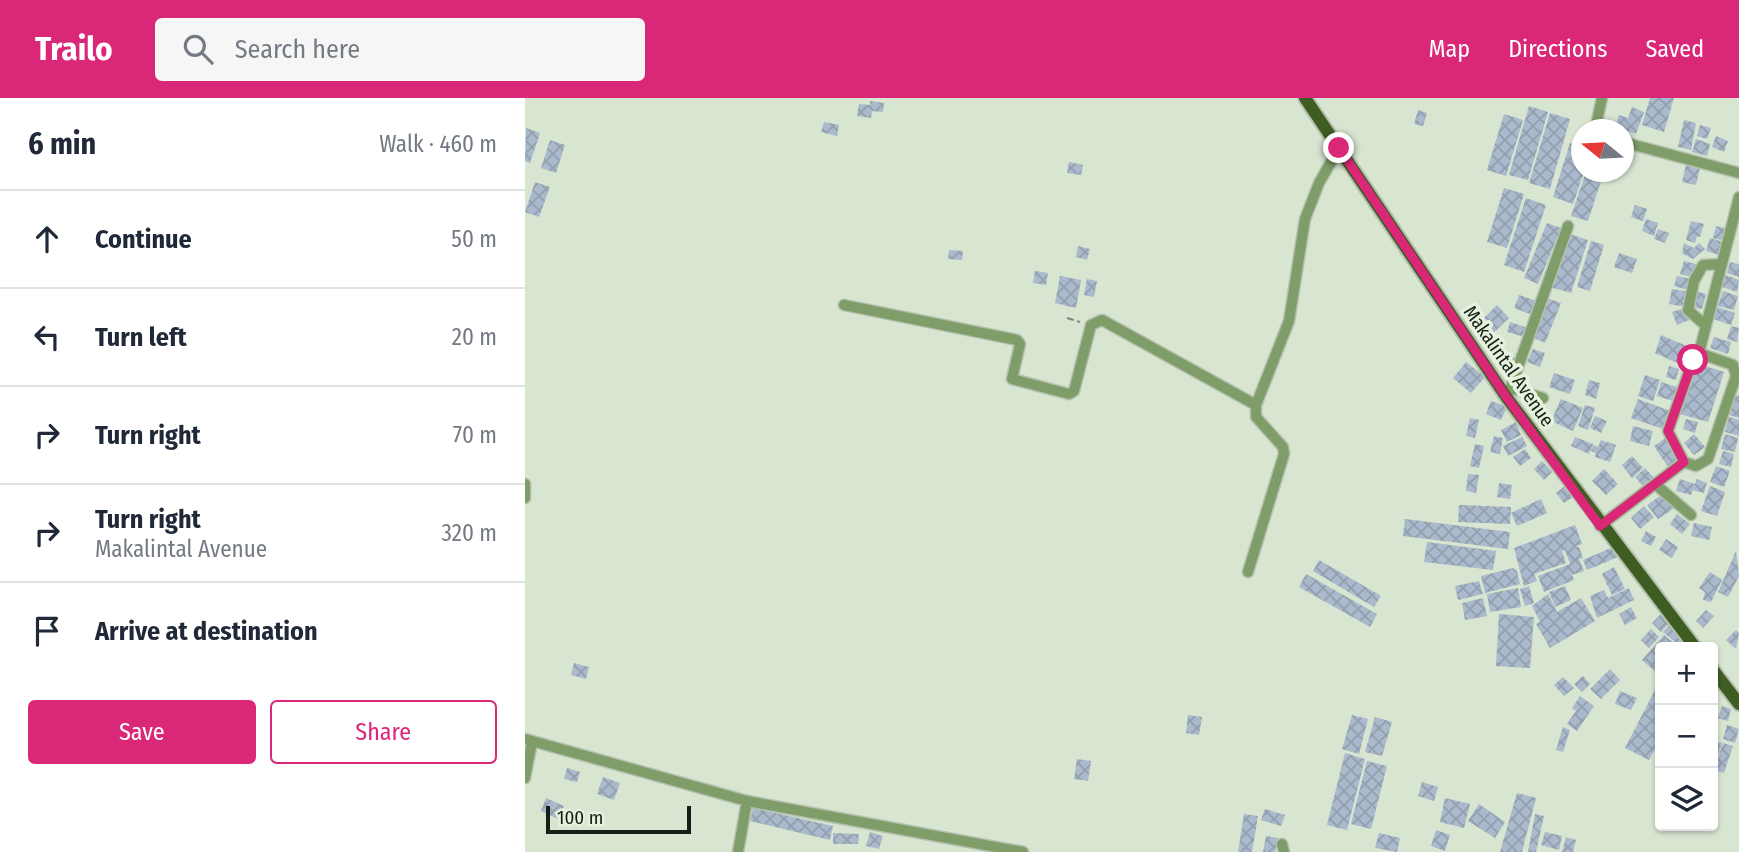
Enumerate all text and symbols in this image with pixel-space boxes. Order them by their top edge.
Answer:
search box [155,18,645,81]
text: Trailo [35,29,113,69]
icon: search [179,30,217,68]
text: Search here [235,34,360,65]
text: Map [1429,35,1470,63]
text: Directions [1508,35,1607,63]
text: Saved [1645,35,1704,63]
north arrow [1571,119,1634,182]
text: 6 min [28,126,96,162]
text: Walk · 460 m [379,130,497,158]
route end [1323,132,1354,163]
icon: ahead [28,220,66,258]
text: Continue [95,224,192,255]
text: 50 m [451,225,497,253]
street label: Makalintal Avenue [1459,301,1559,431]
icon: left [28,318,66,356]
text: Turn left [95,322,187,353]
text: 20 m [452,323,497,351]
route start [1677,344,1708,375]
icon: right [28,416,66,454]
text: Turn right [95,420,201,451]
text: 70 m [453,421,497,449]
text: Turn right [95,504,201,535]
icon: right [28,514,66,552]
text: 320 m [442,519,497,547]
text: Makalintal Avenue [95,535,267,563]
icon: arrive [28,612,66,650]
text: Arrive at destination [95,616,318,647]
map controls [1655,642,1718,831]
button: + [1655,642,1718,705]
button: Save [28,700,256,764]
button: Share [270,700,497,764]
button: − [1655,705,1718,768]
button: layers [1655,768,1718,831]
scale bar [546,803,691,835]
text: 100 m [557,806,603,829]

